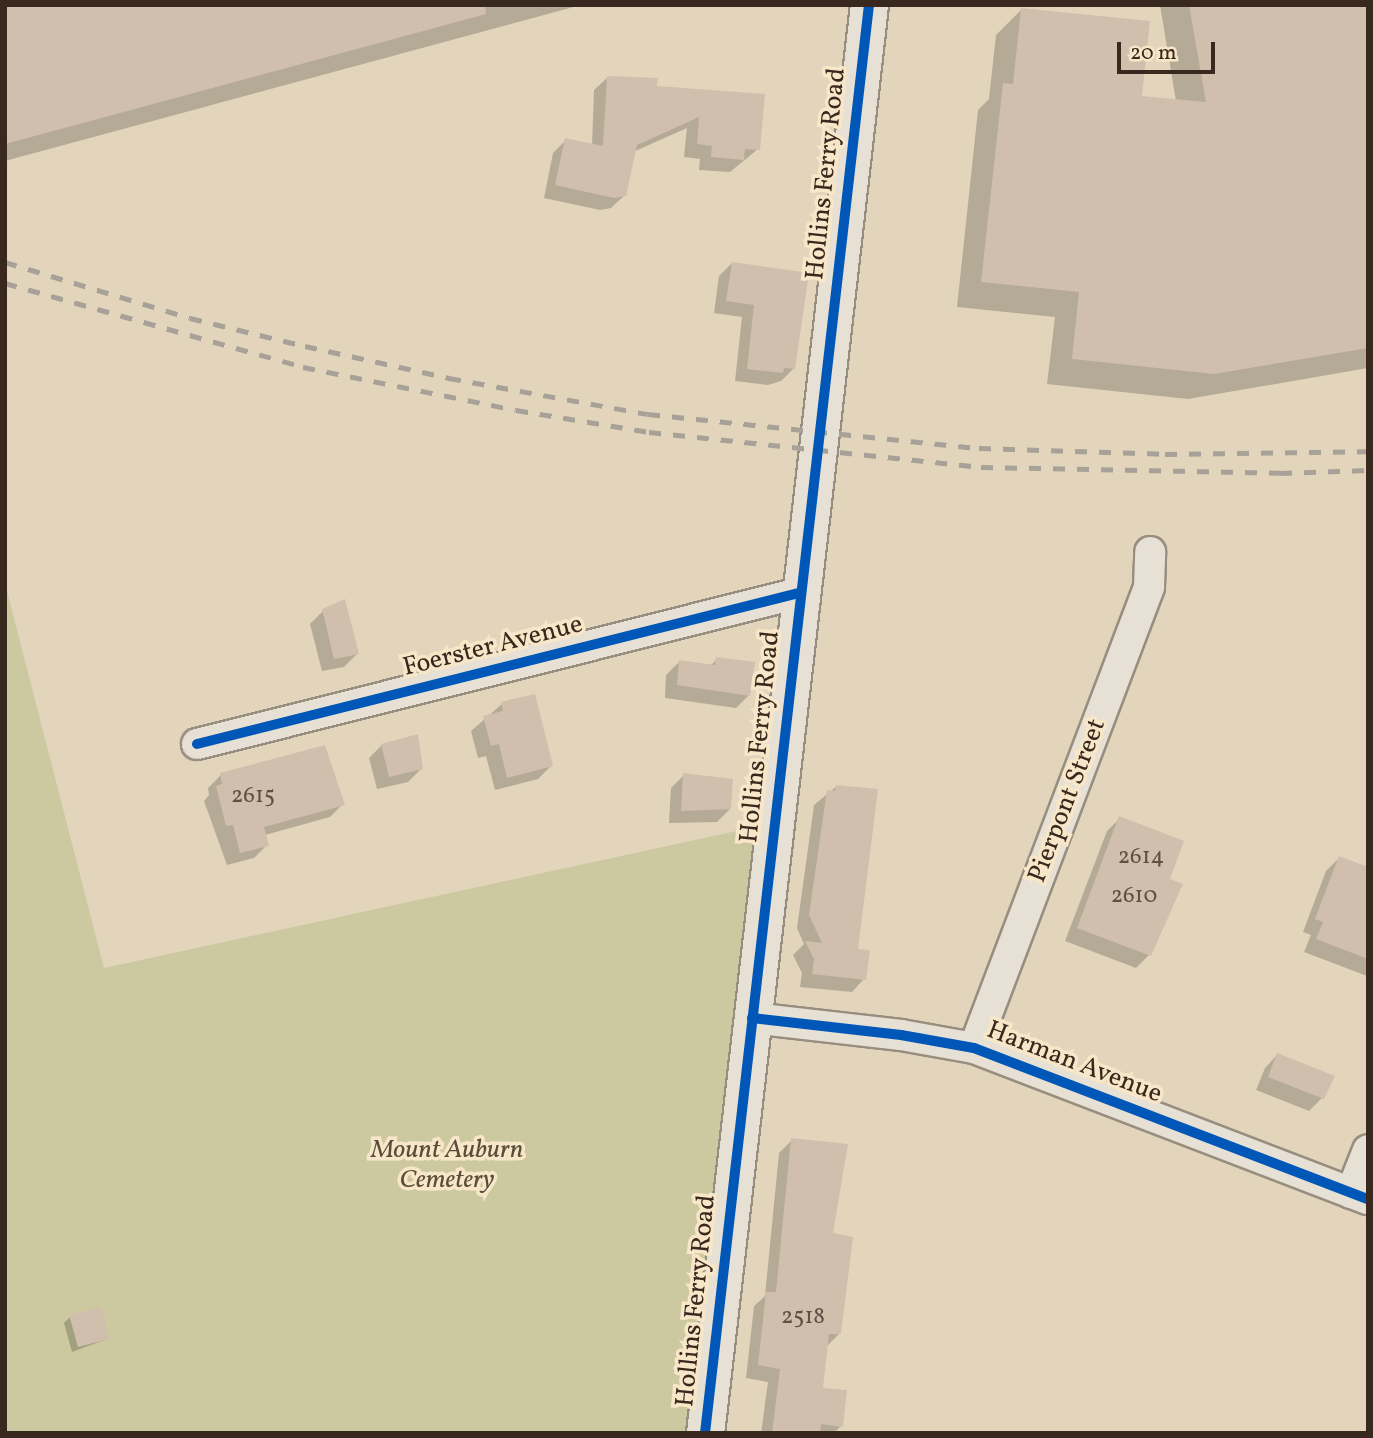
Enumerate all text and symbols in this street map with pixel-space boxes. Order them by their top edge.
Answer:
scale bar [1121,28,1219,72]
text: 20 m [1130,39,1176,68]
street label: Hollins Ferry Road [800,66,854,282]
street label: Foerster Avenue [400,610,586,684]
street label: Hollins Ferry Road [734,629,788,845]
street label: Pierpont Street [1022,715,1114,887]
house number: 2615 [231,782,275,810]
house number: 2614 [1118,843,1164,871]
house number: 2610 [1111,882,1157,910]
street label: Harman Avenue [982,1015,1166,1111]
park label: Mount Auburn Cemetery [371,1135,523,1196]
street label: Hollins Ferry Road [670,1193,724,1409]
house number: 2518 [781,1303,825,1331]

